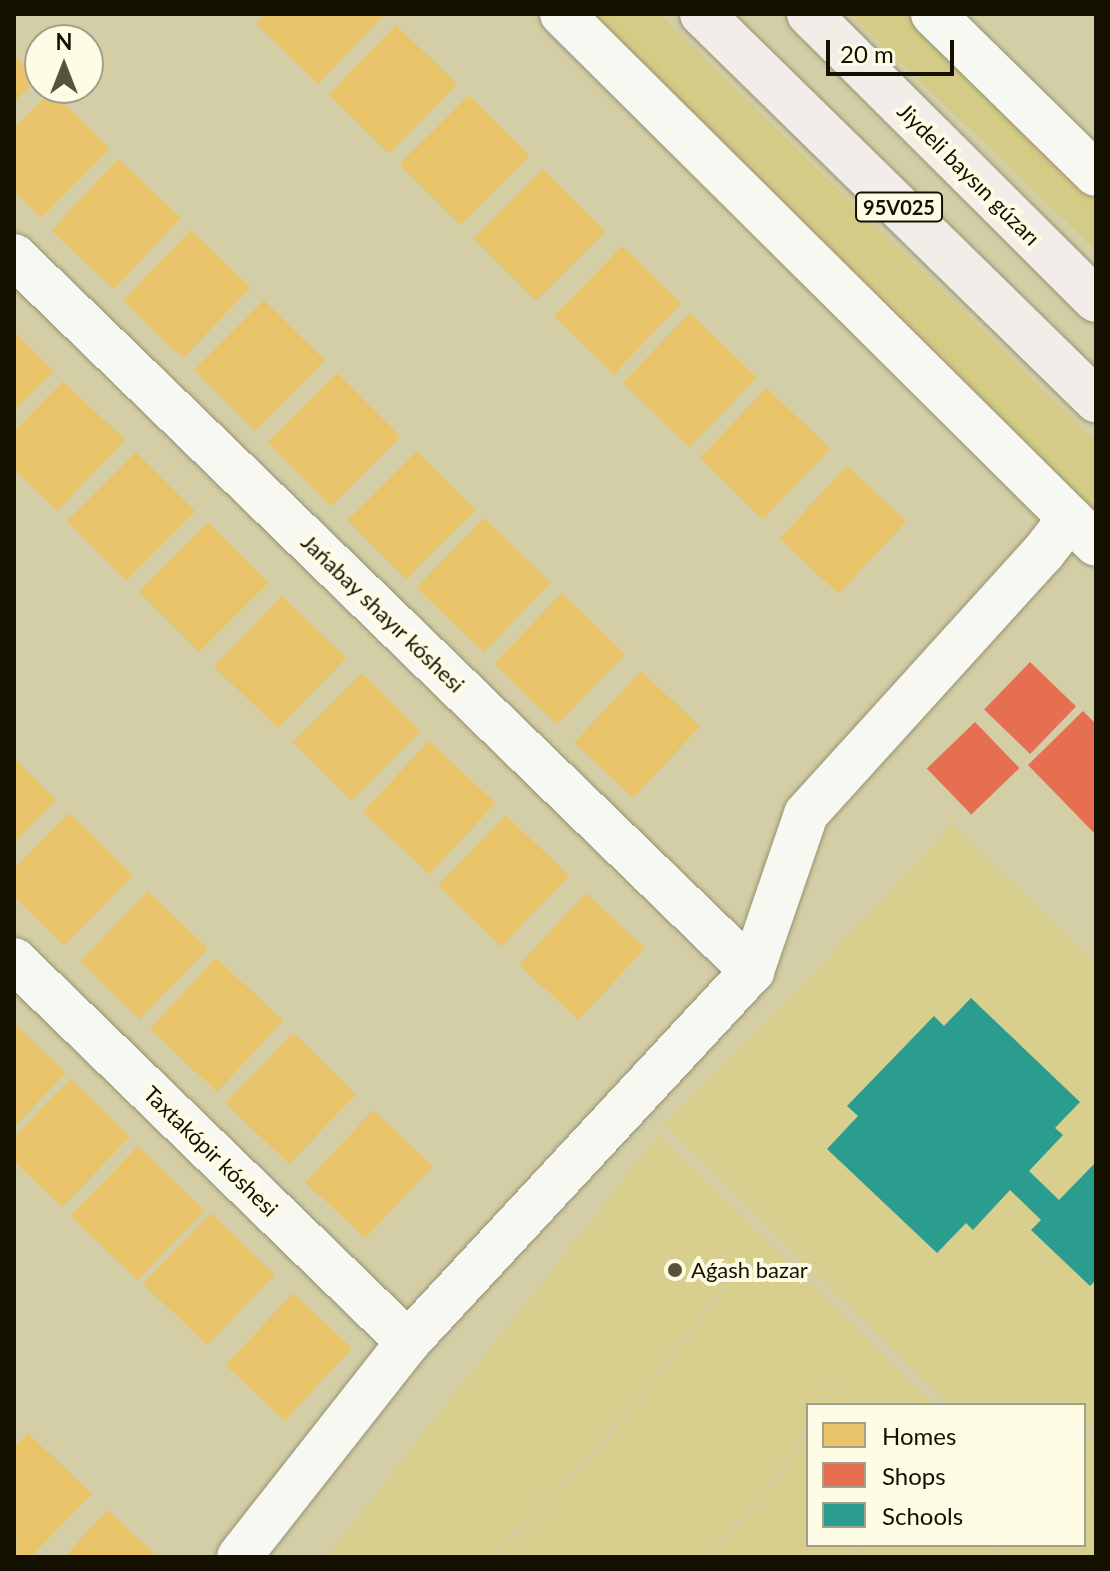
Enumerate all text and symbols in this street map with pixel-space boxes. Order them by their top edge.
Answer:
north arrow [24,24,104,104]
scale bar [830,24,958,74]
text: N [56,28,72,55]
text: 20 m [840,39,894,68]
street label: Jiydeli baysın gúzarı [892,97,1046,251]
road number: 95V025 [855,191,943,223]
street label: Jańabay shayır kóshesi [296,528,470,698]
street label: Taxtakópir kóshesi [138,1080,284,1222]
place label: Aǵash bazar [691,1257,808,1283]
marker: Aǵash bazar [666,1261,684,1279]
legend [806,1403,1086,1547]
text: Homes [882,1421,956,1450]
text: Shops [882,1461,946,1490]
text: Schools [882,1501,963,1530]

